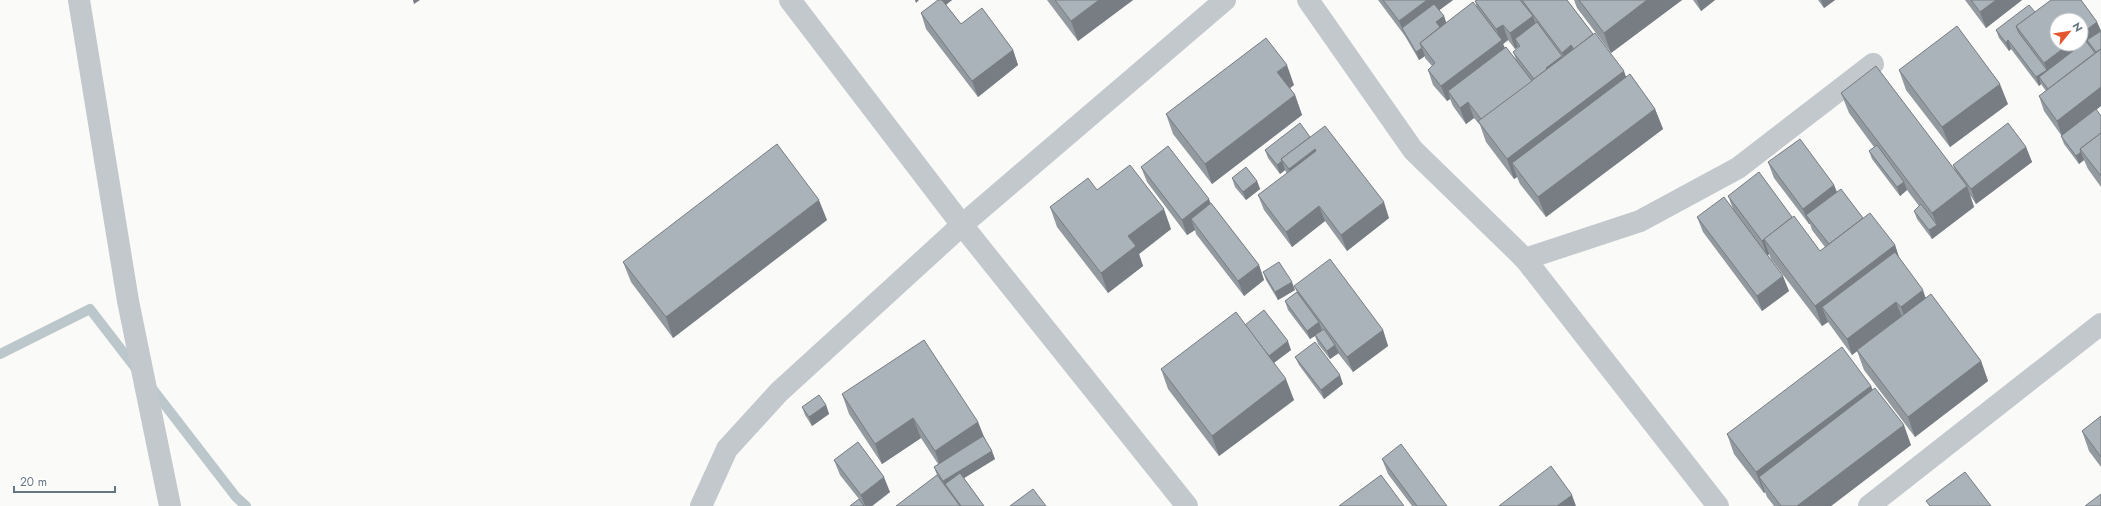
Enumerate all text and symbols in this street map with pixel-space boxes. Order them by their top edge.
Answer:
north arrow [2049,12,2089,52]
text: N [2069,19,2087,35]
scale bar [14,468,115,494]
text: 20 m [20,473,47,491]

